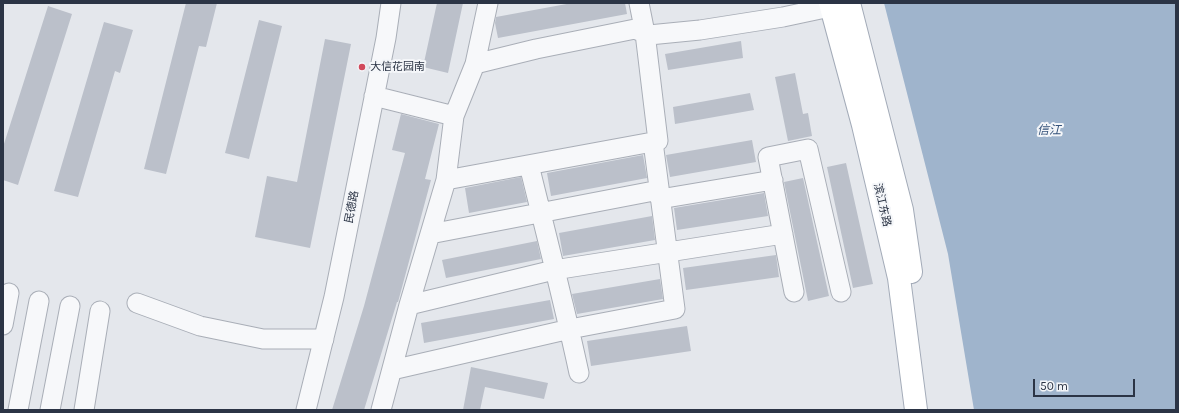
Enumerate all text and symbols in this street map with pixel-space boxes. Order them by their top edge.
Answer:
place label: 大信花园南 [370,60,425,74]
marker: 大信花园南 [357,62,367,72]
water label: 信江 [1037,124,1061,138]
street label: 滨江东路 [871,182,893,228]
street label: 民德路 [342,190,362,224]
scale bar [1035,371,1137,397]
text: 50 m [1040,379,1068,393]

